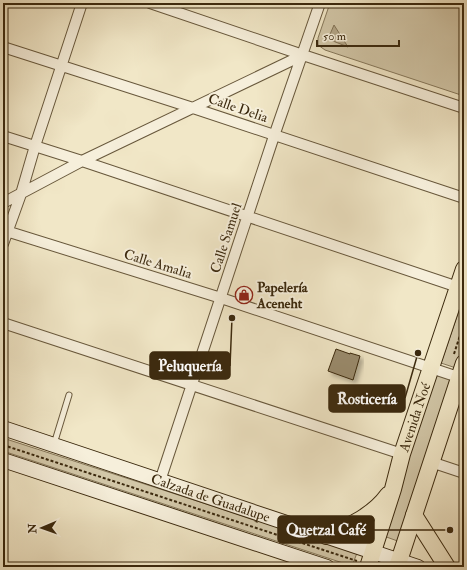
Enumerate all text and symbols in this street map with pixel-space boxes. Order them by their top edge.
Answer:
scale bar [317,22,399,48]
text: 50 m [323,29,347,44]
street label: Calle Delia [206,90,270,126]
street label: Calle Samuel [207,200,245,275]
street label: Calle Amalia [122,246,194,282]
place label: Papelería Aceneht [256,279,309,312]
shop icon: Papelería Aceneht [234,285,254,305]
callout: Peluquería [150,352,230,379]
text: Peluquería [158,357,223,377]
street label: Avenida Noé [395,380,434,455]
callout: Rosticería [329,385,405,412]
text: Rosticería [337,390,398,409]
street label: Calzada de Guadalupe [149,470,273,525]
north arrow [22,508,62,548]
callout: Quetzal Café [278,516,374,543]
text: Quetzal Café [286,521,367,540]
text: N [26,522,39,534]

